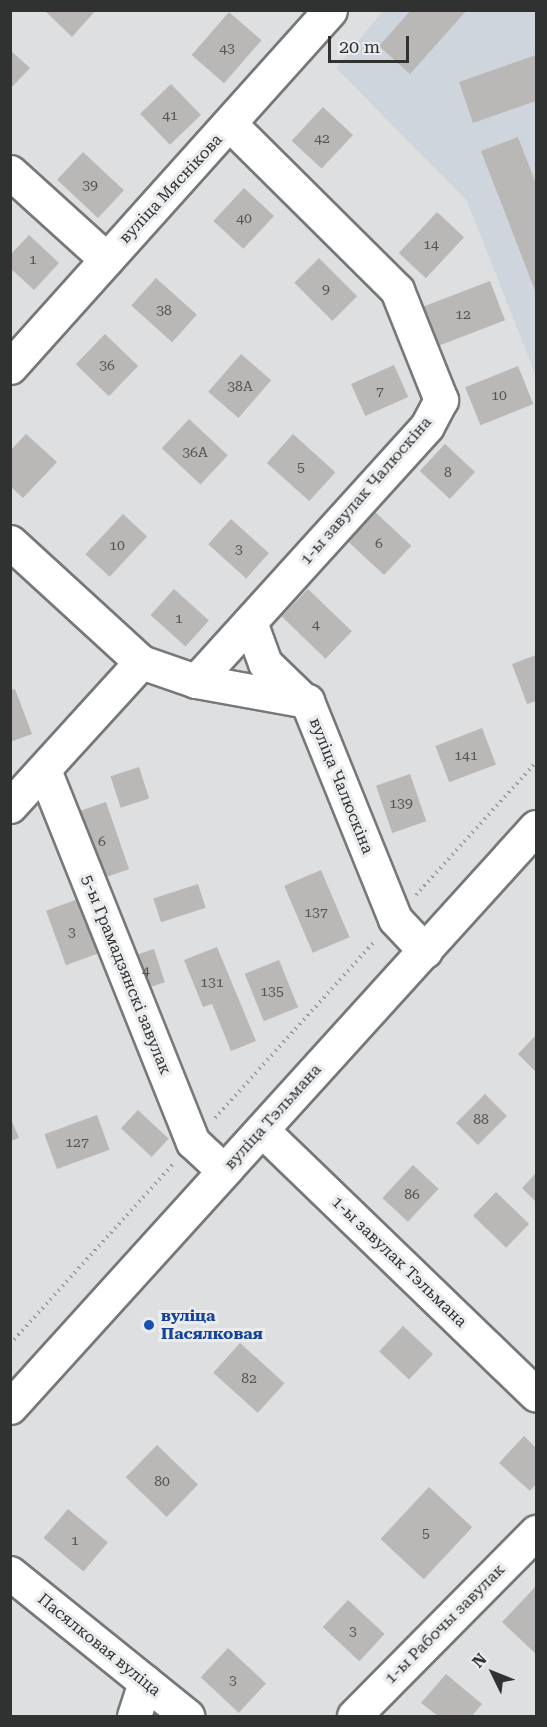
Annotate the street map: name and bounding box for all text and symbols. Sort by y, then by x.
scale bar [331,24,412,62]
text: 20 m [339,36,380,57]
house number: 43 [219,40,235,56]
house number: 41 [162,107,178,123]
street label: вуліца Мяснікова [115,130,227,248]
house number: 42 [314,130,330,146]
house number: 39 [82,177,98,193]
house number: 40 [236,210,252,226]
house number: 14 [423,236,439,252]
house number: 1 [29,251,37,267]
house number: 9 [322,281,330,297]
house number: 38 [156,302,172,318]
house number: 12 [455,306,471,322]
house number: 36 [99,357,115,373]
house number: 38А [227,378,253,394]
house number: 7 [376,383,384,399]
house number: 10 [491,387,507,403]
street label: 1-ы завулак Чалюскіна [296,413,436,569]
house number: 36А [182,444,208,460]
house number: 5 [297,459,305,475]
house number: 8 [444,464,452,480]
house number: 6 [375,535,383,551]
house number: 10 [109,537,125,553]
house number: 3 [235,541,243,557]
house number: 1 [175,610,183,626]
house number: 4 [312,616,320,632]
street label: вуліца Чалюскіна [305,715,377,857]
house number: 141 [454,747,478,763]
house number: 139 [389,795,413,811]
house number: 6 [98,833,106,849]
street label: 5-ы Грамадзянскі завулак [77,872,175,1078]
house number: 137 [304,904,328,920]
house number: 3 [68,924,76,940]
house number: 4 [142,962,150,978]
house number: 131 [200,974,224,990]
house number: 135 [260,983,284,999]
street label: вуліца Тэльмана [221,1060,325,1174]
house number: 88 [473,1111,489,1127]
house number: 127 [65,1134,89,1150]
house number: 86 [404,1186,420,1202]
street label: 1-ы завулак Тэльмана [328,1193,470,1331]
place label: вуліца Пасялковая [161,1306,263,1344]
marker: вуліца Пасялковая [142,1318,156,1332]
house number: 82 [241,1370,257,1386]
house number: 80 [154,1473,170,1489]
house number: 5 [422,1525,430,1541]
house number: 1 [71,1532,79,1548]
street label: 1-ы Рабочы завулак [381,1560,509,1688]
street label: Пасялковая вуліца [34,1590,164,1700]
house number: 3 [349,1623,357,1639]
north arrow [463,1643,523,1703]
text: N [468,1649,491,1671]
house number: 3 [229,1672,237,1688]

